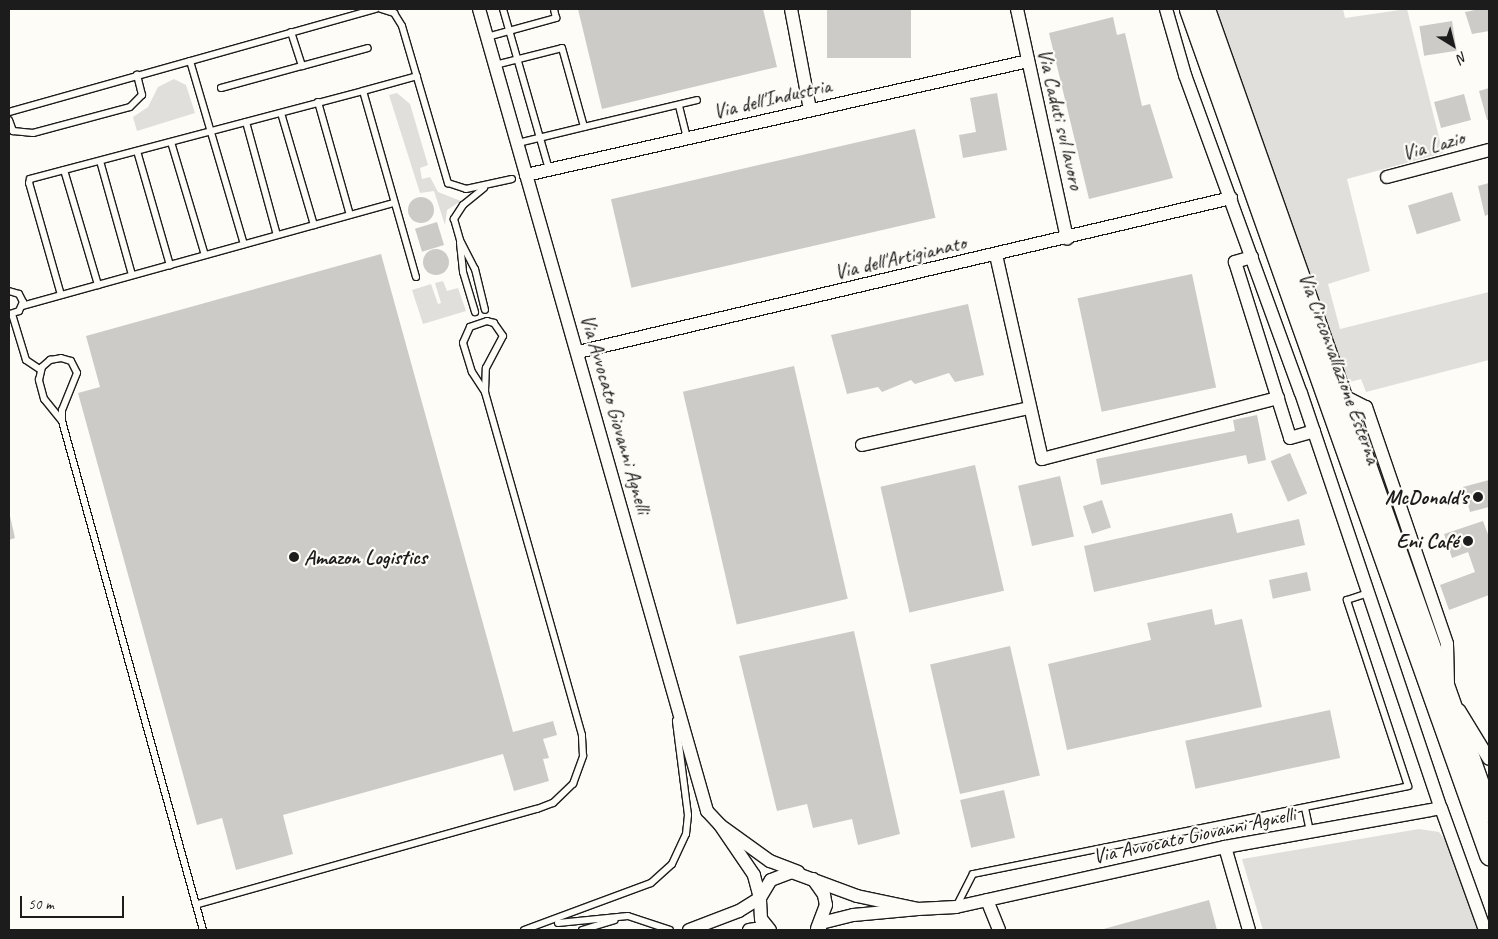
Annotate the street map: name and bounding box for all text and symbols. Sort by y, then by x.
north arrow [1428,20,1478,70]
street label: Via Caduti sul lavoro [1032,46,1090,192]
text: N [1454,48,1471,67]
street label: Via dell'Industria [711,72,833,124]
street label: Via Lazio [1399,125,1467,165]
street label: Via dell'Artigianato [832,230,968,284]
street label: Via Circonvallazione Esterna [1294,269,1386,467]
street label: Via Avvocato Giovanni Agnelli [576,312,656,516]
place label: McDonald's [1385,484,1468,510]
marker: McDonald's [1472,491,1484,503]
place label: Eni Café [1395,528,1458,554]
marker: Eni Café [1462,535,1474,547]
place label: Amazon Logistics [304,544,427,570]
marker: Amazon Logistics [288,551,300,563]
street label: Via Avvocato Giovanni Agnelli [1091,801,1297,869]
scale bar [22,886,126,918]
text: 50 m [28,895,54,914]

